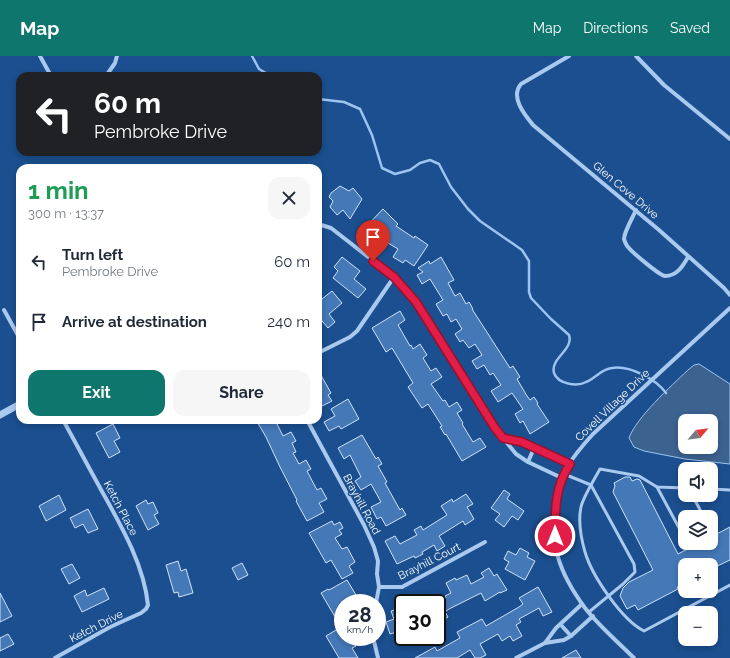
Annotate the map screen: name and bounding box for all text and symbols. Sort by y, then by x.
text: Map [20,17,59,39]
text: Map [533,20,561,36]
text: Directions [583,20,648,36]
text: Saved [670,20,710,36]
text: 60 m [94,87,161,120]
icon: left [28,88,80,140]
text: Pembroke Drive [94,121,227,142]
street label: Glen Cove Drive [590,159,662,222]
text: 1 min [28,176,89,205]
button: close [268,177,310,219]
text: 300 m · 13:37 [28,206,104,221]
pin [356,220,390,261]
icon: arrive [362,226,384,248]
text: Turn left [62,246,123,264]
icon: left [28,251,50,273]
text: 60 m [274,253,310,271]
text: Pembroke Drive [62,264,158,279]
icon: arrive [28,311,50,333]
text: Arrive at destination [62,313,207,331]
text: 240 m [267,313,310,331]
street label: Covell Village Drive [572,366,653,444]
button: Exit [28,370,165,416]
button: Share [173,370,310,416]
north arrow [678,414,718,454]
map controls [678,414,718,646]
button: sound [678,462,718,502]
street label: Brayhill Road [340,472,383,537]
street label: Ketch Place [101,479,141,538]
button: layers [678,510,718,550]
position arrow [534,515,576,557]
street label: Brayhill Court [396,540,463,583]
button: + [678,558,718,598]
speed limit sign: 30 [394,594,446,646]
text: 28 [348,603,372,627]
button: − [678,606,718,646]
street label: Ketch Drive [67,607,126,645]
text: km/h [347,624,373,635]

